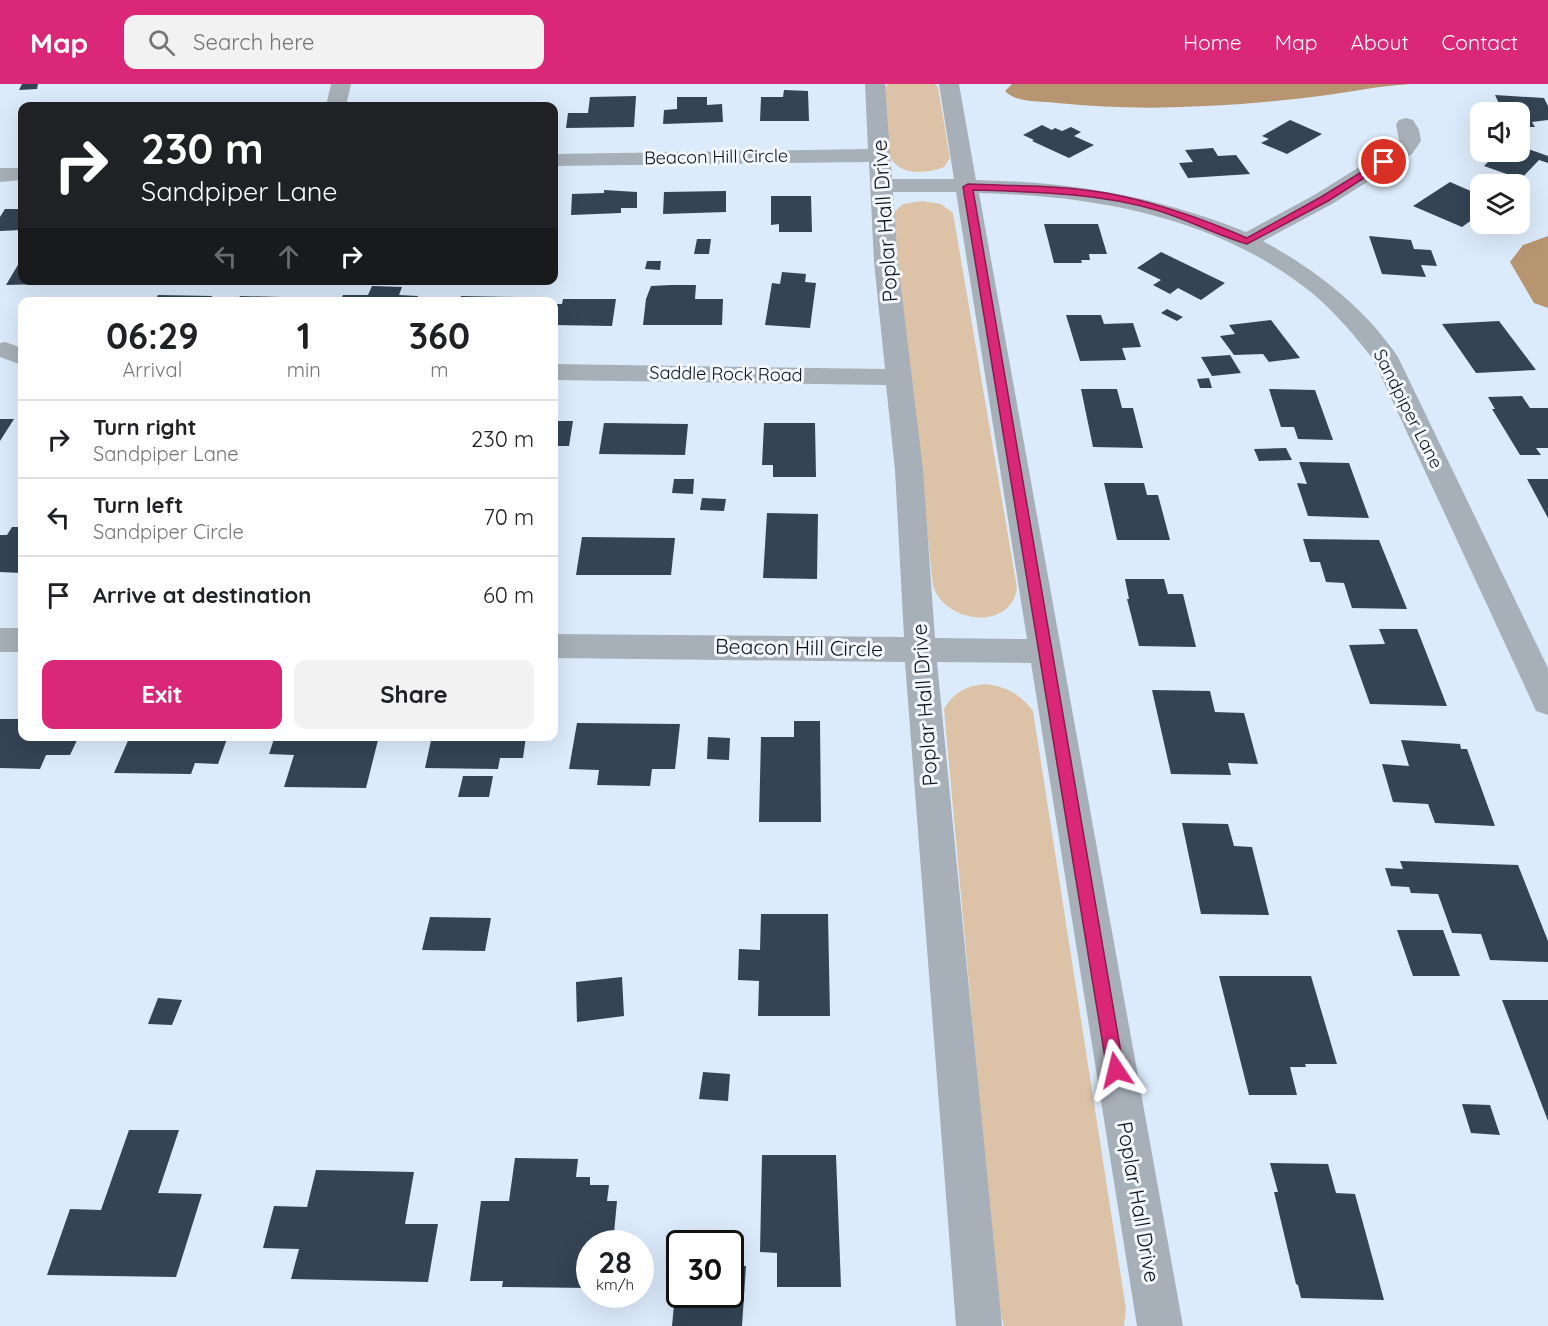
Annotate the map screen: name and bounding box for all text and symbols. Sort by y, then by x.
search box [124,15,544,69]
text: Map [30,25,88,60]
icon: search [145,26,178,59]
text: Search here [193,28,315,56]
text: Home [1183,29,1242,55]
text: Map [1275,29,1318,55]
text: About [1351,29,1409,55]
text: Contact [1442,29,1518,55]
map controls [1470,102,1530,234]
button: sound [1470,102,1530,162]
text: 230 m [141,122,264,175]
icon: right [42,126,120,204]
pin [1358,136,1409,187]
street label: Poplar Hall Drive [865,139,903,303]
street label: Beacon Hill Circle [644,144,788,169]
icon: arrive [1367,145,1400,178]
text: Sandpiper Lane [141,174,338,208]
button: layers [1470,174,1530,234]
icon: left [209,240,242,273]
icon: ahead [272,240,305,273]
icon: right [335,240,368,273]
text: 06:29 [106,313,199,358]
text: 1 [297,313,311,358]
text: 360 [409,313,470,358]
street label: Sandpiper Lane [1368,345,1448,472]
text: Arrival [122,357,182,382]
text: min [287,357,321,382]
text: m [430,357,448,382]
street label: Saddle Rock Road [649,361,803,386]
text: Turn right [93,413,197,441]
icon: right [42,423,75,456]
text: 230 m [471,425,534,453]
text: Sandpiper Lane [93,441,239,466]
text: Turn left [93,491,183,519]
icon: left [42,501,75,534]
text: 70 m [484,503,534,531]
text: Sandpiper Circle [93,519,244,544]
icon: arrive [42,579,75,612]
text: Arrive at destination [93,581,311,609]
text: 60 m [483,581,534,609]
street label: Poplar Hall Drive [905,623,943,787]
street label: Beacon Hill Circle [715,633,883,661]
button: Exit [42,660,282,729]
button: Share [294,660,534,729]
position arrow [1084,1038,1148,1102]
street label: Poplar Hall Drive [1112,1119,1166,1284]
speed limit sign: 30 [666,1230,744,1308]
text: 28 [598,1243,632,1281]
text: km/h [596,1275,634,1294]

